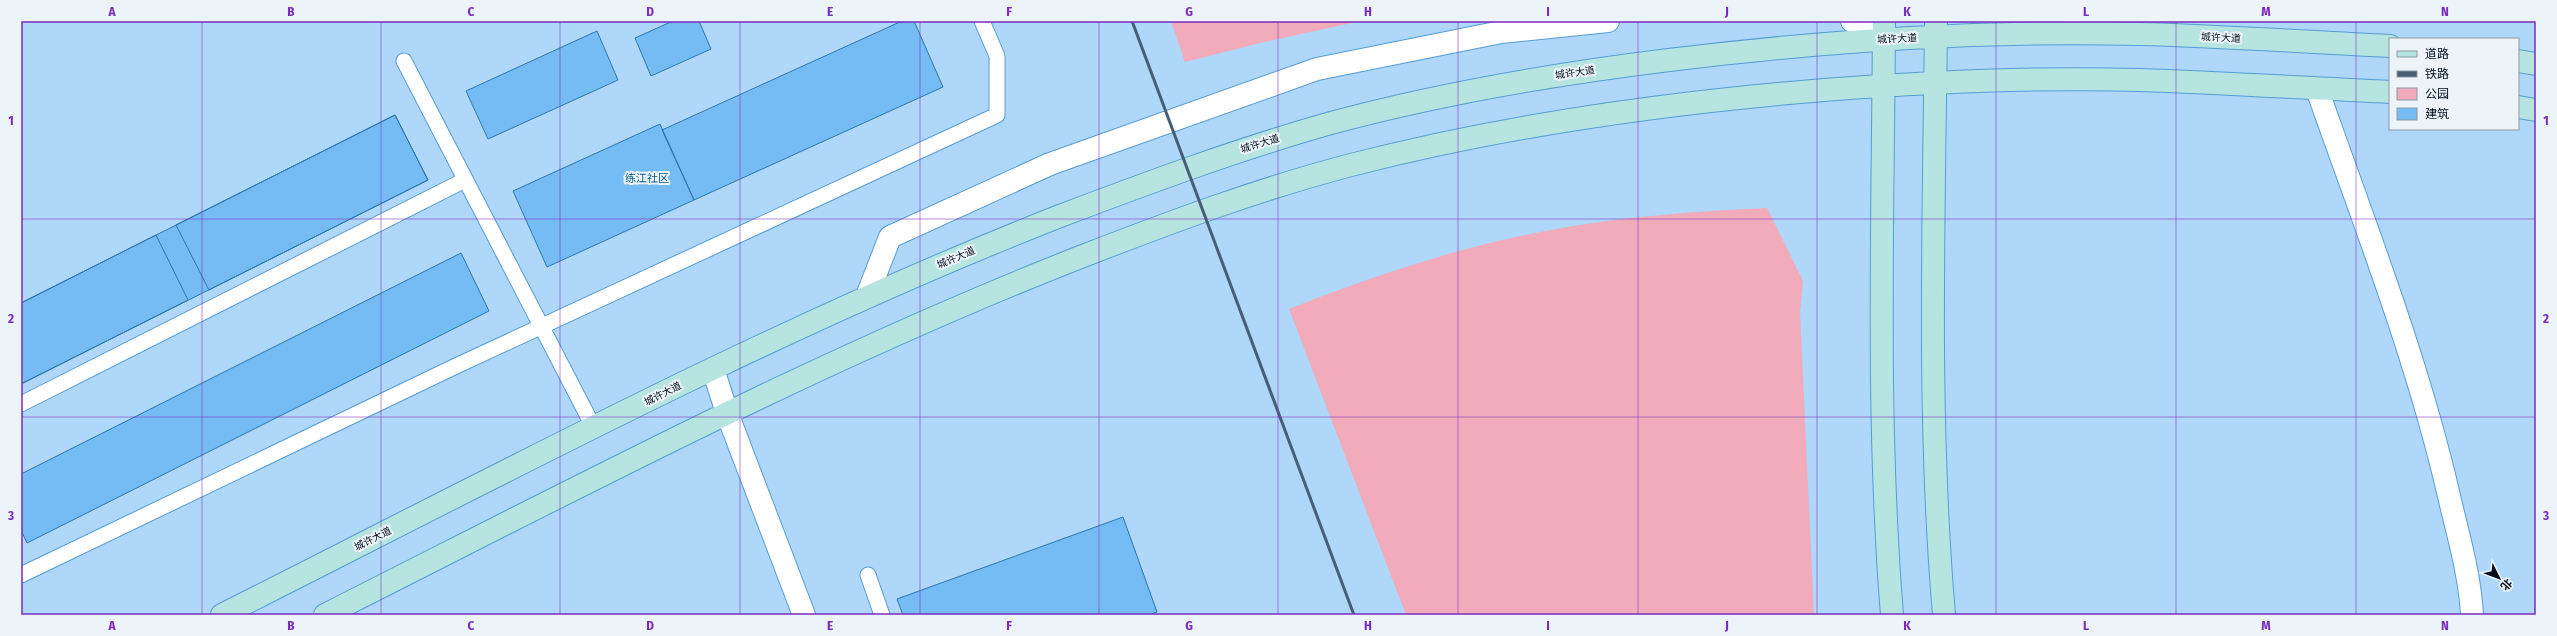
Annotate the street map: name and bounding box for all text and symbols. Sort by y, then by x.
text: A [107,4,116,19]
text: B [287,4,295,19]
text: C [468,4,475,19]
text: D [646,4,654,19]
text: E [827,4,833,19]
text: F [1006,4,1012,19]
text: G [1185,4,1193,19]
text: H [1364,4,1372,19]
text: I [1546,4,1550,19]
text: J [1724,4,1729,19]
text: K [1903,4,1911,19]
text: L [2083,4,2089,19]
text: M [2261,4,2271,19]
text: N [2441,4,2449,19]
street label: 城许大道 [2201,31,2241,45]
street label: 城许大道 [1877,32,1917,46]
legend [2389,38,2519,130]
text: 道路 [2425,47,2449,61]
street label: 城许大道 [1554,64,1596,82]
text: 铁路 [2425,67,2449,81]
text: 公园 [2425,87,2449,101]
text: 建筑 [2425,107,2449,121]
text: 1 [8,113,14,128]
text: 1 [2543,113,2549,128]
street label: 城许大道 [1239,132,1281,156]
district label: 练江社区 [625,172,669,185]
street label: 城许大道 [935,245,977,271]
text: 2 [7,311,14,326]
text: 2 [2542,311,2549,326]
street label: 城许大道 [642,380,684,408]
text: 3 [7,508,14,523]
text: 3 [2542,508,2549,523]
street label: 城许大道 [352,525,394,553]
north arrow [2479,558,2519,598]
text: 北 [2498,576,2515,593]
text: A [107,618,116,633]
text: B [287,618,295,633]
text: C [468,618,475,633]
text: D [646,618,654,633]
text: E [827,618,833,633]
text: F [1006,618,1012,633]
text: G [1185,618,1193,633]
text: H [1364,618,1372,633]
text: I [1546,618,1550,633]
text: J [1724,618,1729,633]
text: K [1903,618,1911,633]
text: L [2083,618,2089,633]
text: M [2261,618,2271,633]
text: N [2441,618,2449,633]

